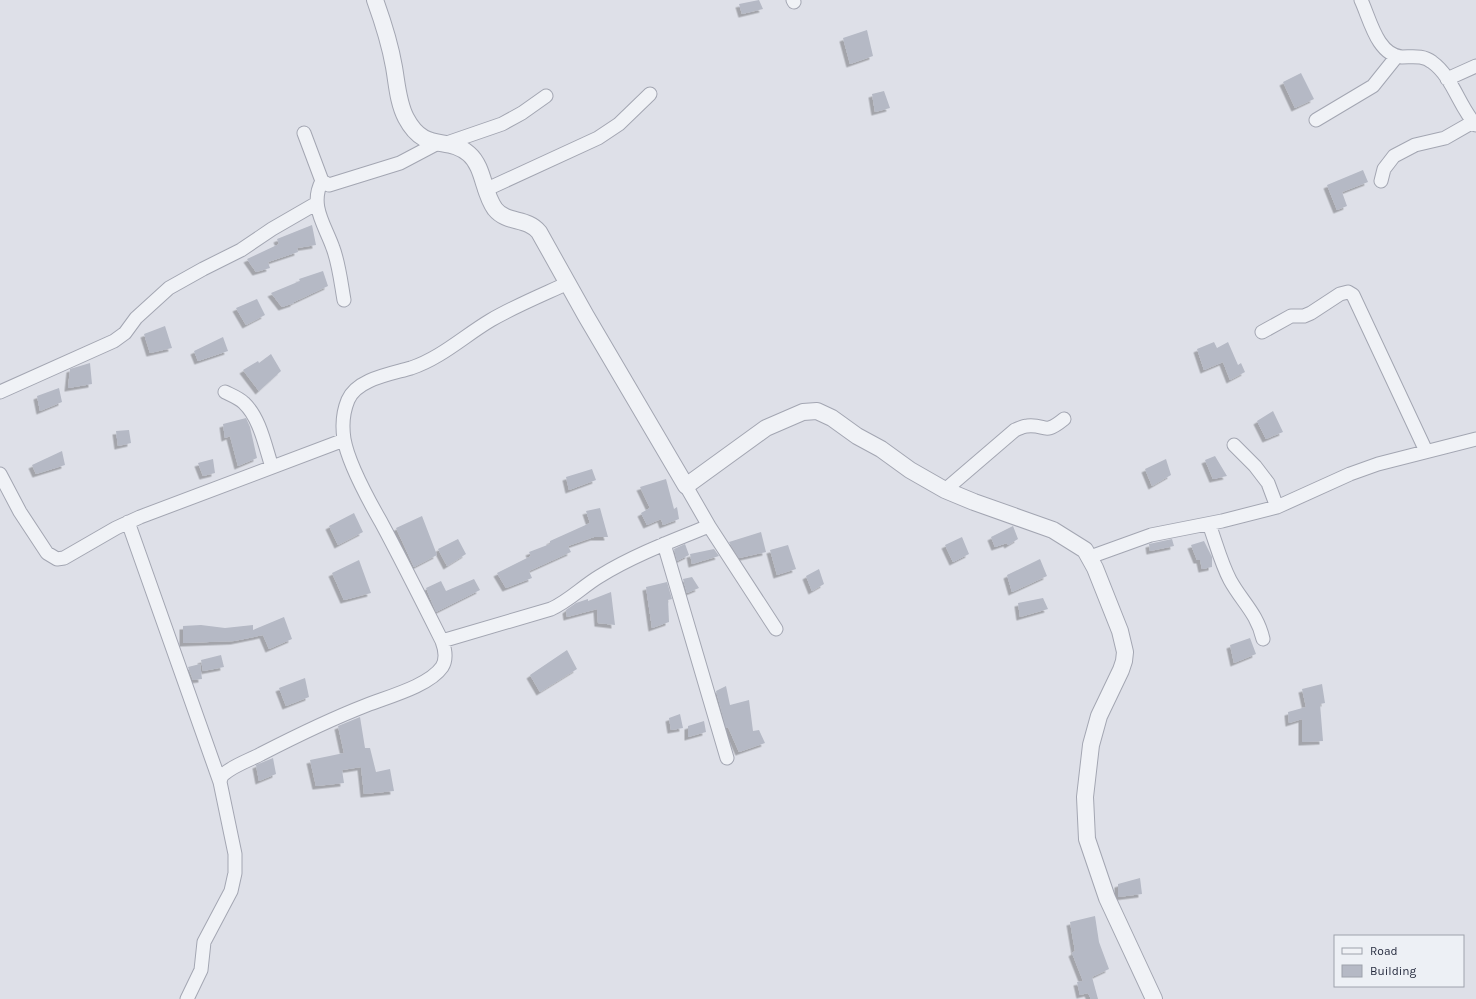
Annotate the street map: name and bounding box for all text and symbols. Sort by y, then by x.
legend [1334,935,1464,987]
text: Road [1370,944,1398,958]
text: Building [1370,964,1417,978]

